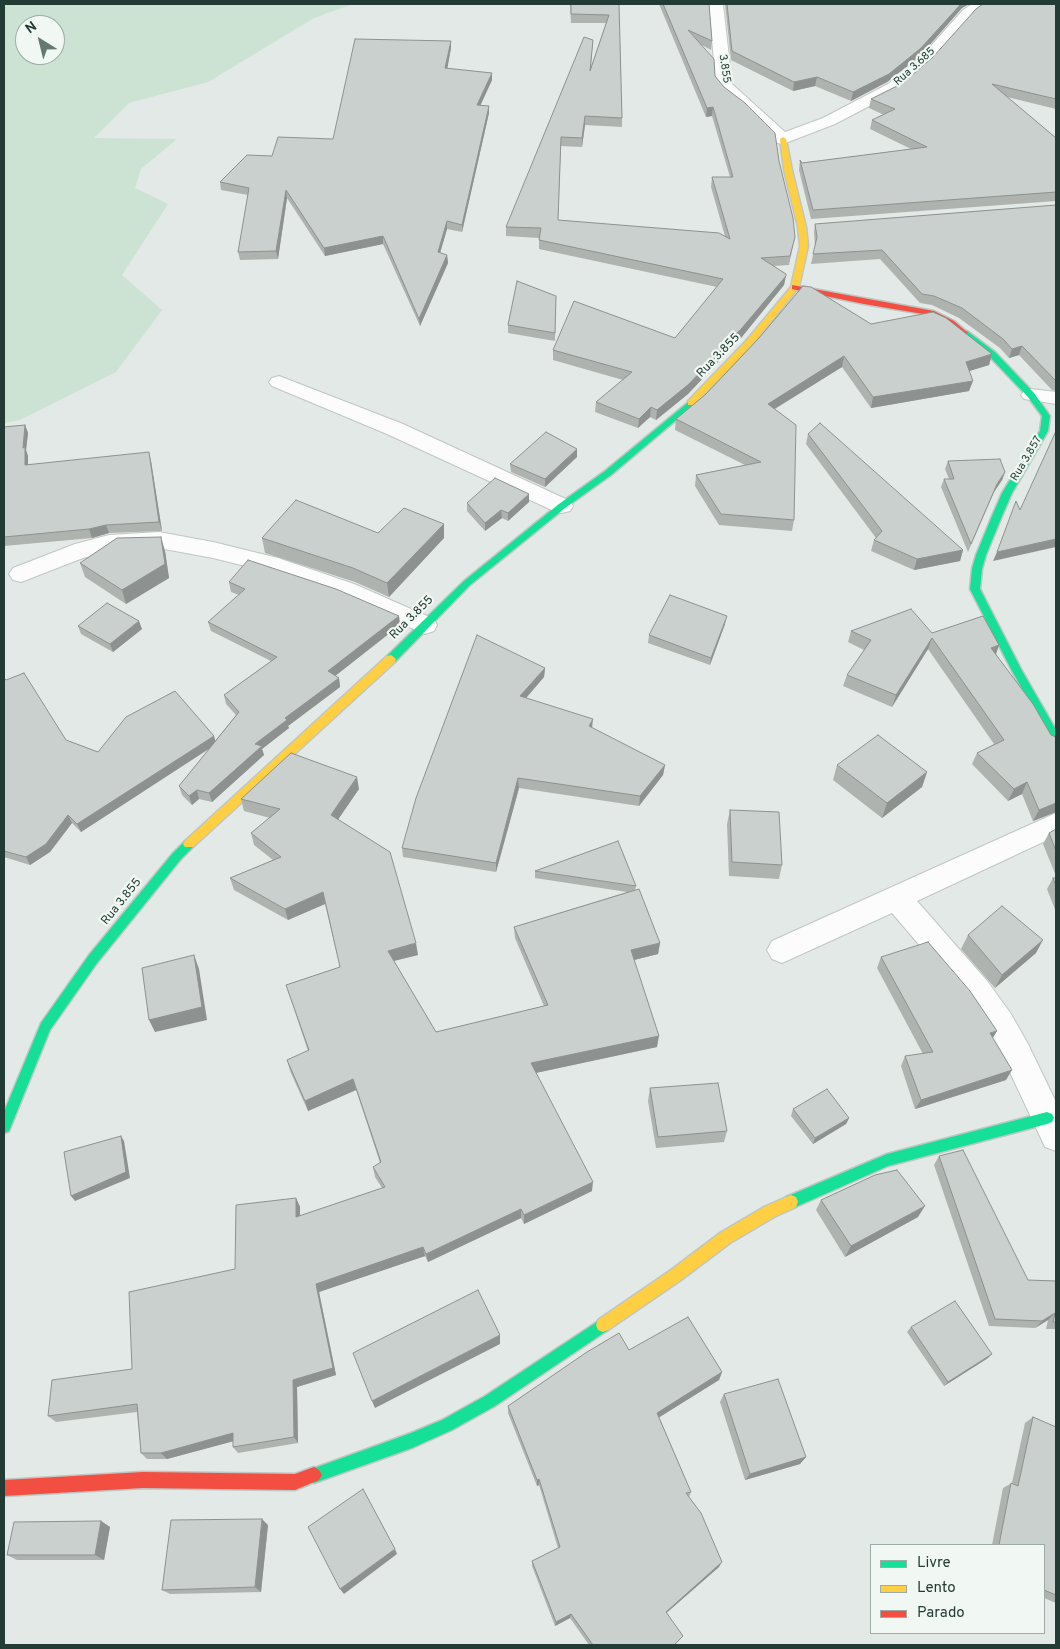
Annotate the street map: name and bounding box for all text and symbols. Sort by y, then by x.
north arrow [15,15,65,65]
text: N [22,18,41,38]
street label: Rua 3.685 [892,45,938,89]
street label: 3.855 [715,53,733,85]
street label: Rua 3.855 [694,331,744,381]
street label: Rua 3.857 [1008,434,1046,484]
street label: Rua 3.855 [387,593,437,643]
street label: Rua 3.855 [99,876,145,928]
legend [870,1544,1045,1634]
text: Livre [917,1554,951,1573]
text: Lento [917,1579,956,1598]
text: Parado [917,1604,965,1623]

